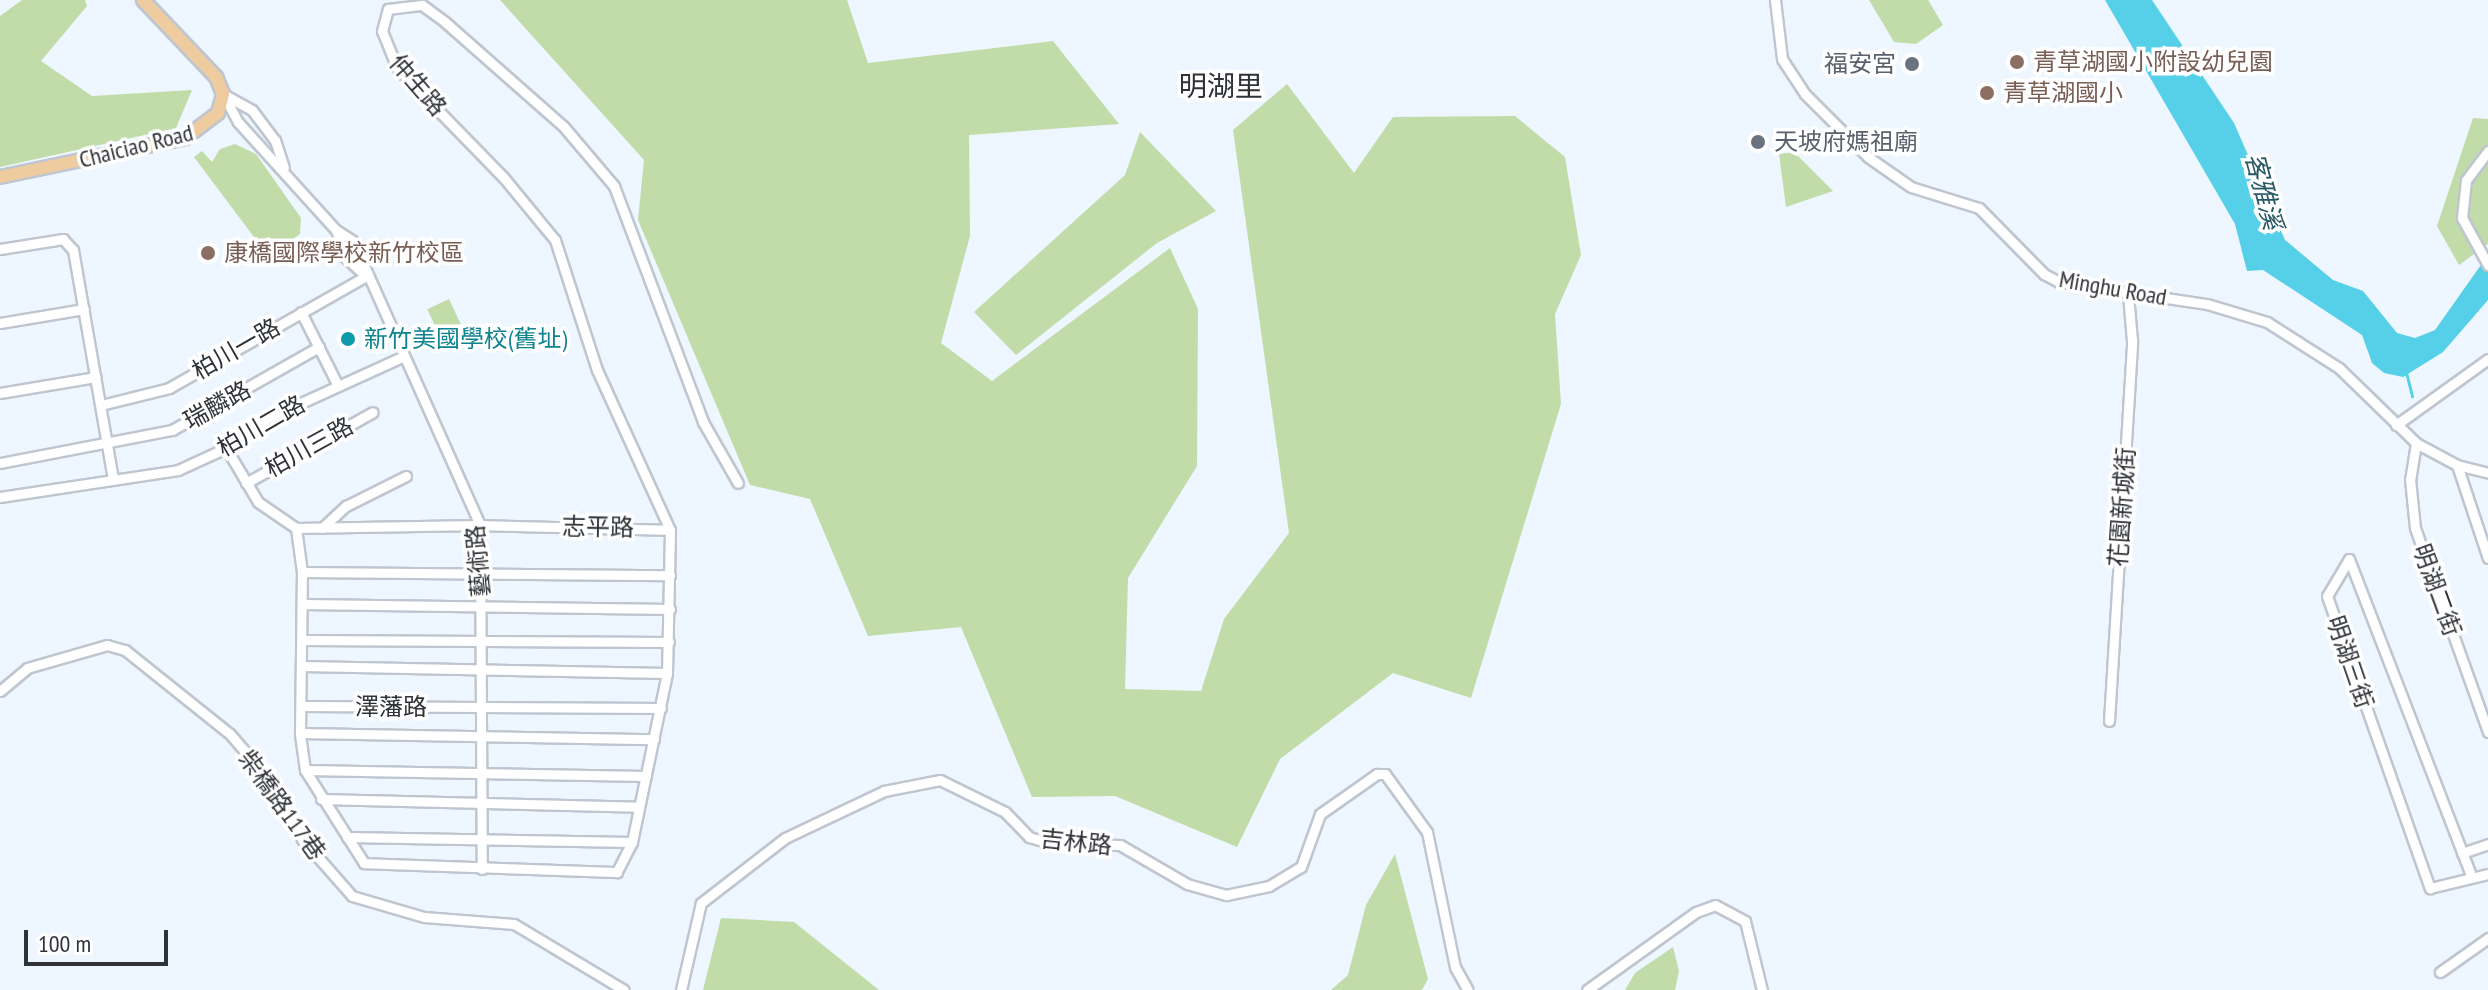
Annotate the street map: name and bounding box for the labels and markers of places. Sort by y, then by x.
place label: 青草湖國小附設幼兒園 [2033,48,2273,76]
place label: 福安宮 [1824,50,1896,78]
marker: 青草湖國小附設幼兒園 [2008,53,2026,71]
marker: 福安宮 [1903,55,1921,73]
place label: 青草湖國小 [2003,79,2123,107]
marker: 青草湖國小 [1978,84,1996,102]
place label: 天坡府媽祖廟 [1774,128,1918,156]
marker: 天坡府媽祖廟 [1749,133,1767,151]
place label: 康橋國際學校新竹校區 [224,239,464,267]
marker: 康橋國際學校新竹校區 [199,244,217,262]
place label: 新竹美國學校(舊址) [364,325,567,353]
marker: 新竹美國學校(舊址) [339,330,357,348]

